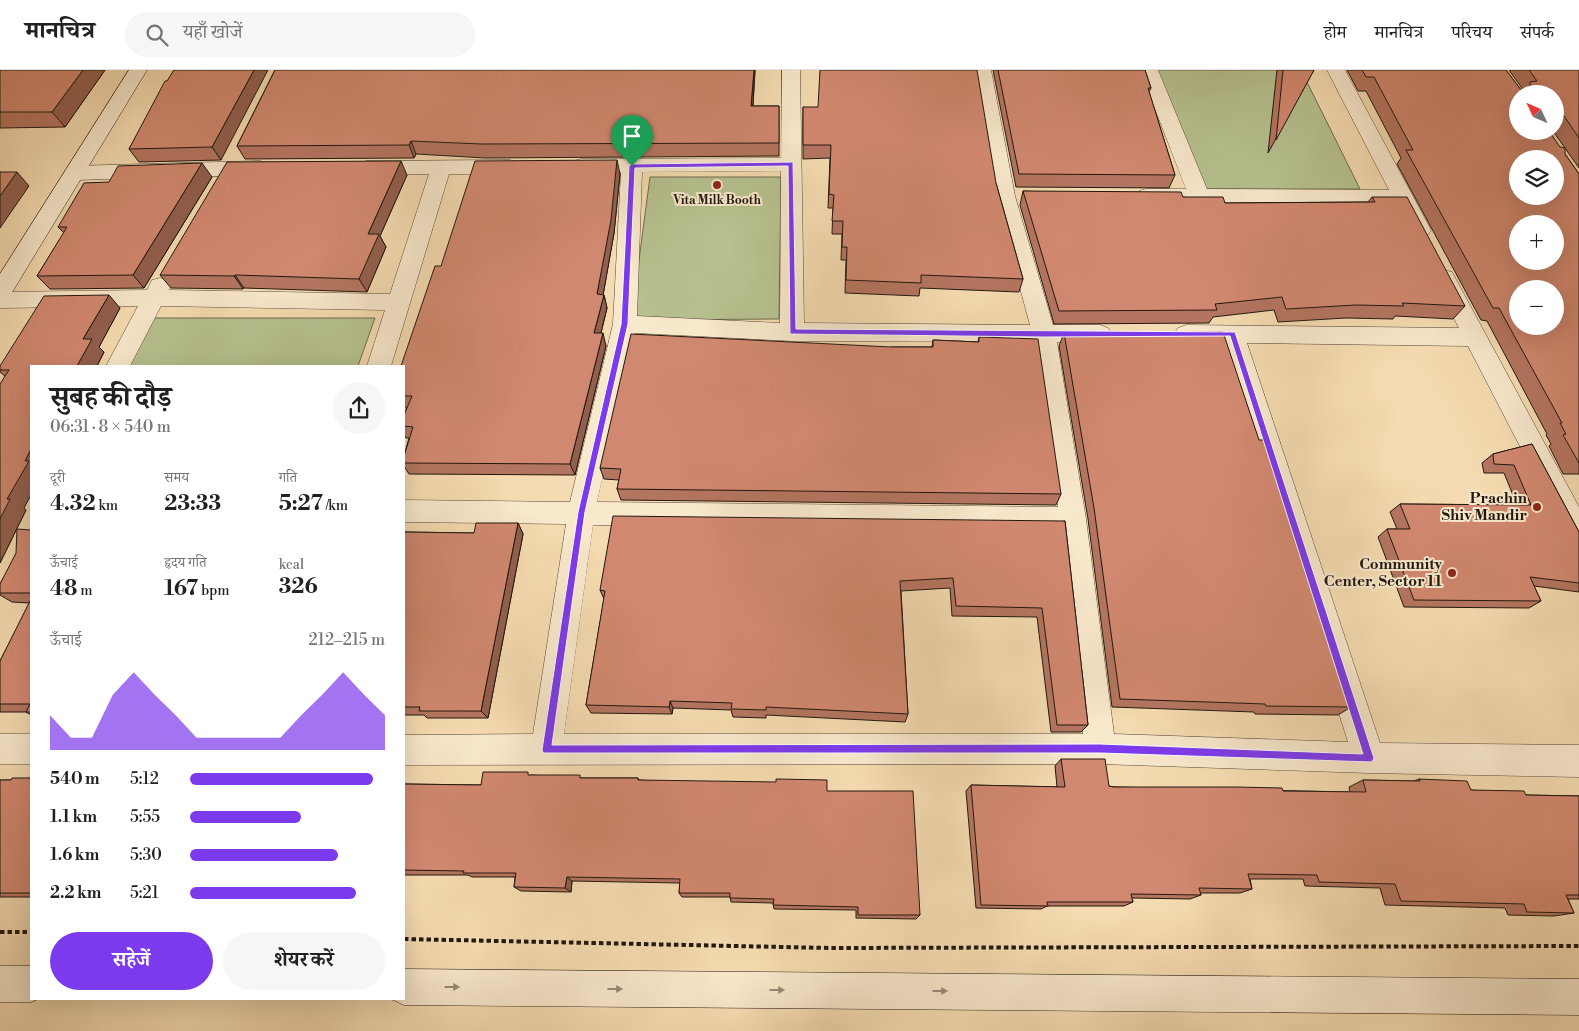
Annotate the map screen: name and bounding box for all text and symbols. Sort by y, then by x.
search box [125,12,475,57]
text: मानचित्र [25,16,95,46]
text: यहाँ खोजें [183,20,242,44]
icon: search [143,21,171,49]
text: होम [1324,21,1347,44]
text: मानचित्र [1375,21,1423,44]
text: परिचय [1451,21,1492,44]
text: संपर्क [1520,21,1554,44]
north arrow [1509,85,1564,140]
map controls [1509,85,1564,335]
pin [611,115,653,166]
icon: arrive [618,122,646,150]
button: layers [1509,150,1564,205]
marker: Vita Milk Booth [711,179,723,191]
place label: Vita Milk Booth [672,193,761,208]
button: + [1509,215,1564,270]
button: − [1509,280,1564,335]
text: सुबह की दौड़ [50,380,171,415]
button: share [333,382,385,434]
text: 06:31 · 8 × 540 m [50,417,171,437]
text: दूरी [50,469,65,487]
text: समय [164,469,189,487]
text: गति [279,469,297,487]
place label: Prachin Shiv Mandir [1442,489,1528,525]
text: 4.32 [50,491,96,517]
text: 23:33 [164,491,221,517]
text: 5:27 [279,491,323,517]
text: km [96,497,118,515]
text: /km [323,497,348,515]
marker: Prachin Shiv Mandir [1531,501,1543,513]
text: ऊँचाई [50,554,78,572]
text: हृदय गति [164,554,206,572]
place label: Community Center, Sector 11 [1324,555,1443,591]
text: kcal [279,556,304,574]
marker: Community Center, Sector 11 [1446,567,1458,579]
text: 326 [279,574,318,600]
text: 48 [50,576,77,602]
text: 167 [164,576,198,602]
text: m [77,582,93,600]
text: bpm [198,582,230,600]
text: ऊँचाई [50,630,82,650]
text: 212–215 m [308,630,385,650]
text: 540 m [50,769,100,789]
text: 5:12 [130,769,159,789]
text: 1.1 km [50,807,97,827]
text: 5:55 [130,807,160,827]
text: 1.6 km [50,845,99,865]
text: 5:30 [130,845,162,865]
text: 2.2 km [50,883,101,903]
text: 5:21 [130,883,159,903]
button: सहेजें [50,932,213,990]
button: शेयर करें [223,932,385,990]
one-way arrow [445,984,461,992]
one-way arrow [607,985,623,993]
one-way arrow [770,986,786,994]
one-way arrow [932,987,948,995]

